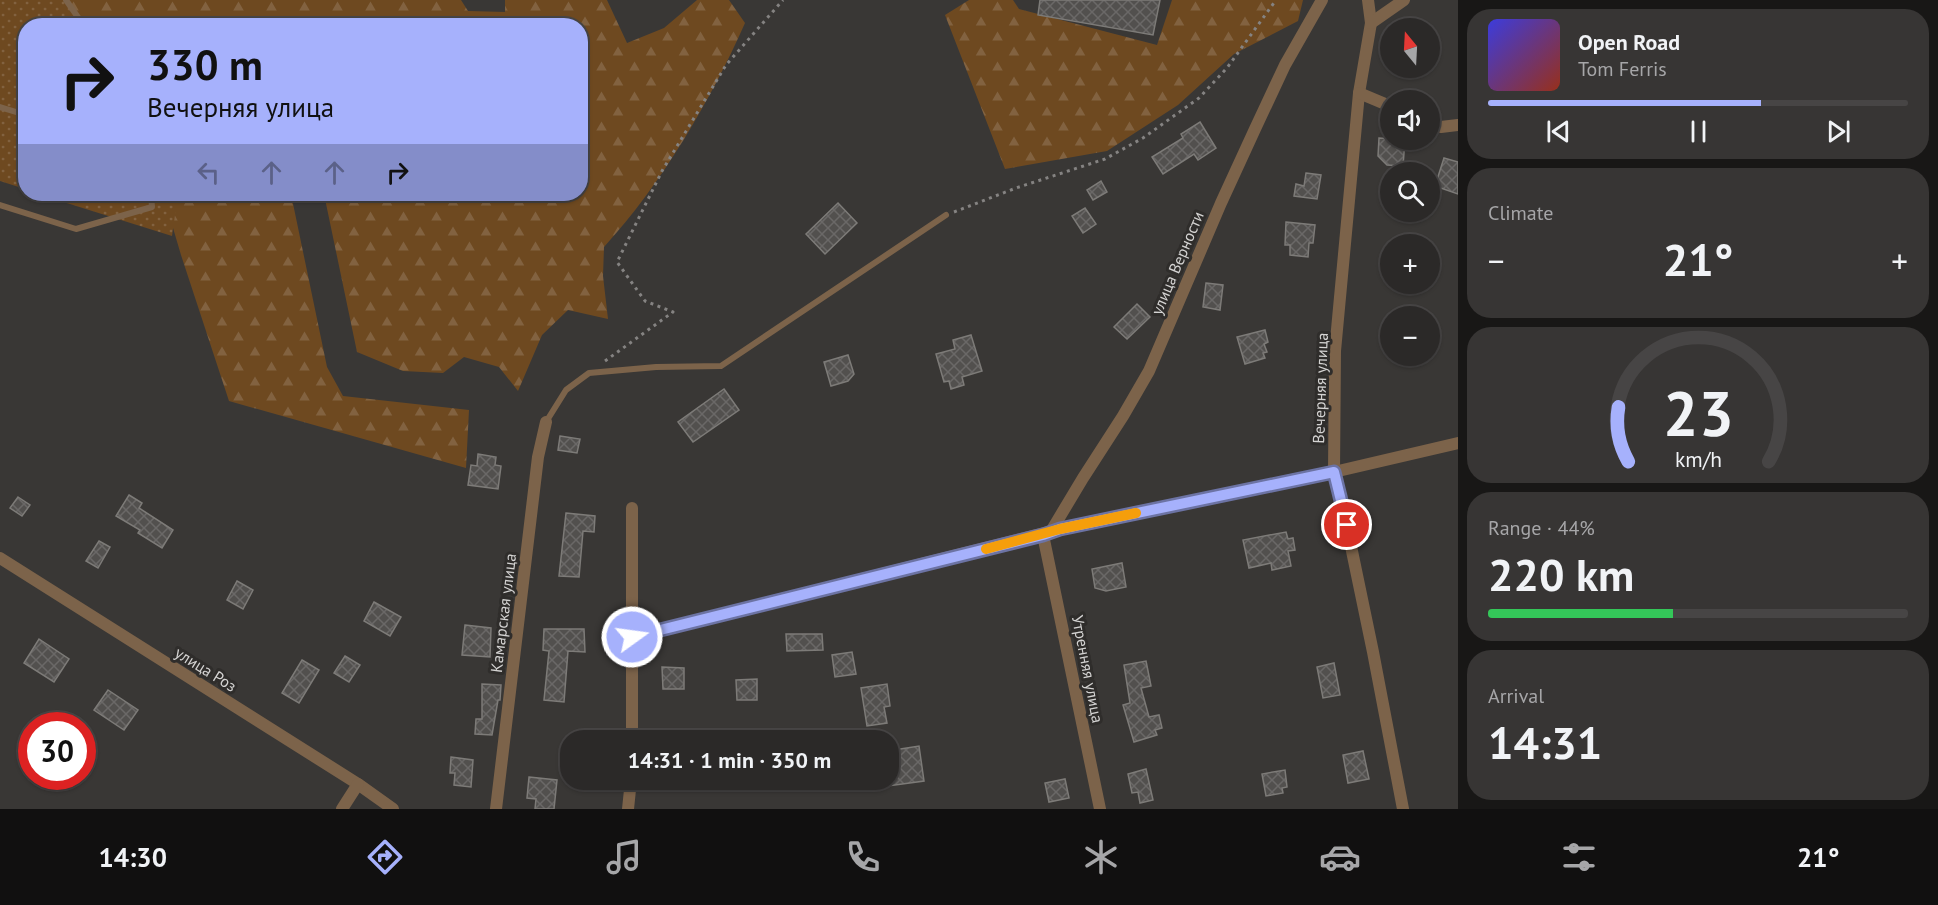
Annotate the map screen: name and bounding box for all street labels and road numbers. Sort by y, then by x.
street label: улица Верности [1146,208,1208,318]
street label: Вечерняя улица [1308,332,1332,444]
street label: Камарская улица [486,552,520,674]
street label: Утренняя улица [1068,613,1108,725]
street label: улица Роз [171,642,241,696]

